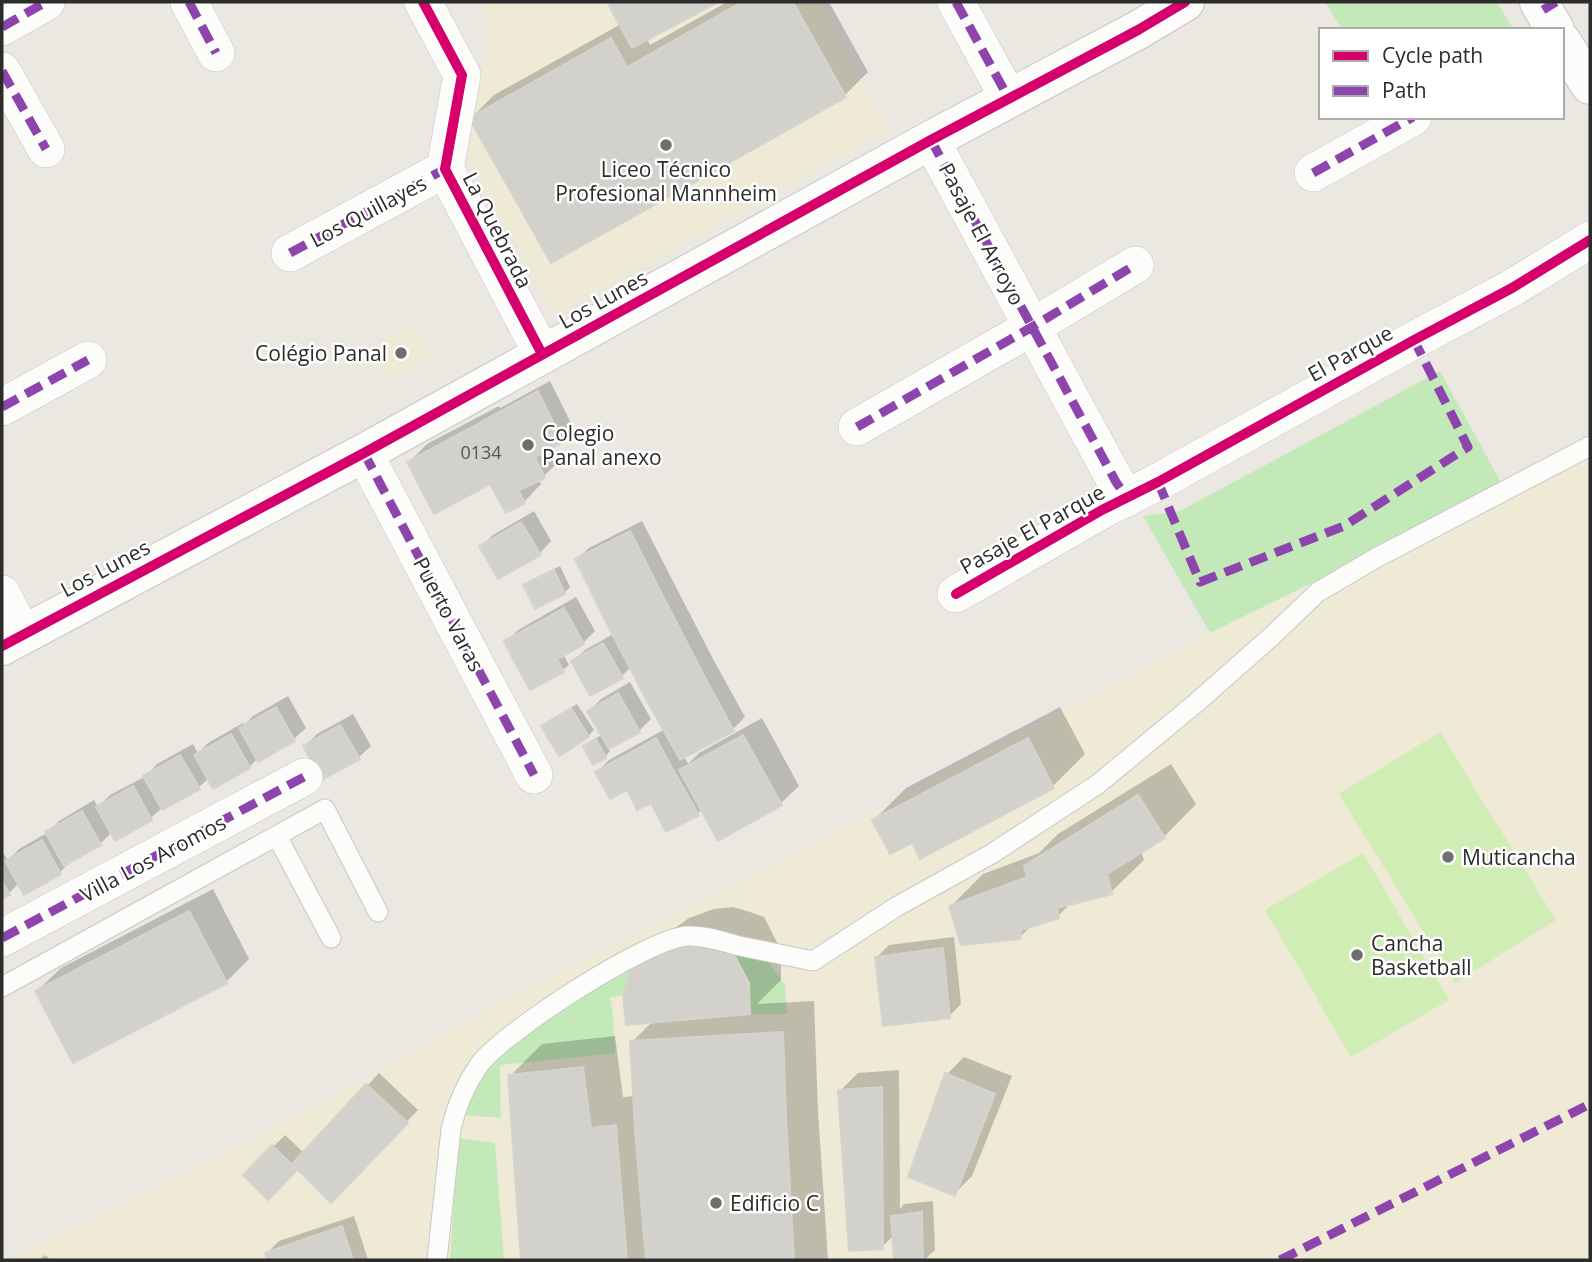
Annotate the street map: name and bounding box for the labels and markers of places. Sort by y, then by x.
marker: Liceo Técnico Profesional Mannheim [658,137,674,153]
place label: Liceo Técnico Profesional Mannheim [555,155,777,207]
place label: Colégio Panal [255,339,387,367]
marker: Colégio Panal [393,345,409,361]
place label: Colegio Panal anexo [542,419,662,471]
marker: Colegio Panal anexo [520,437,536,453]
place label: Muticancha [1462,843,1576,871]
marker: Muticancha [1440,849,1456,865]
place label: Cancha Basketball [1371,929,1472,981]
marker: Cancha Basketball [1349,947,1365,963]
place label: Edificio C [730,1189,819,1217]
marker: Edificio C [708,1195,724,1211]

